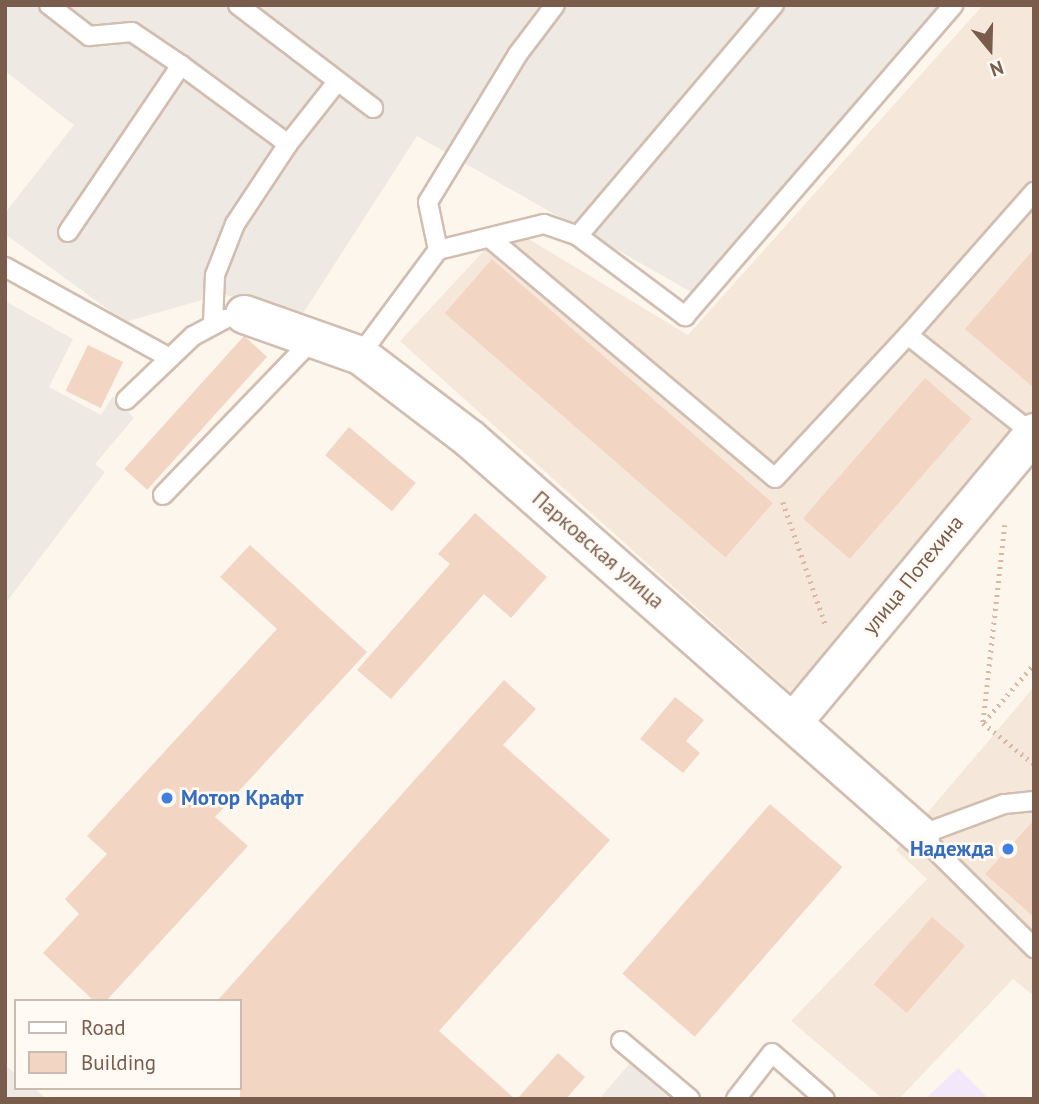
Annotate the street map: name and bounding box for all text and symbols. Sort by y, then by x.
north arrow [955,14,1025,84]
text: N [987,55,1007,82]
street label: Парковская улица [527,486,669,614]
street label: улица Потехина [857,510,969,640]
place label: Мотор Крафт [181,785,304,811]
marker: Мотор Крафт [159,790,175,806]
place label: Надежда [910,836,994,862]
marker: Надежда [1000,841,1016,857]
legend [14,999,242,1090]
text: Road [81,1014,125,1041]
text: Building [81,1049,156,1076]

